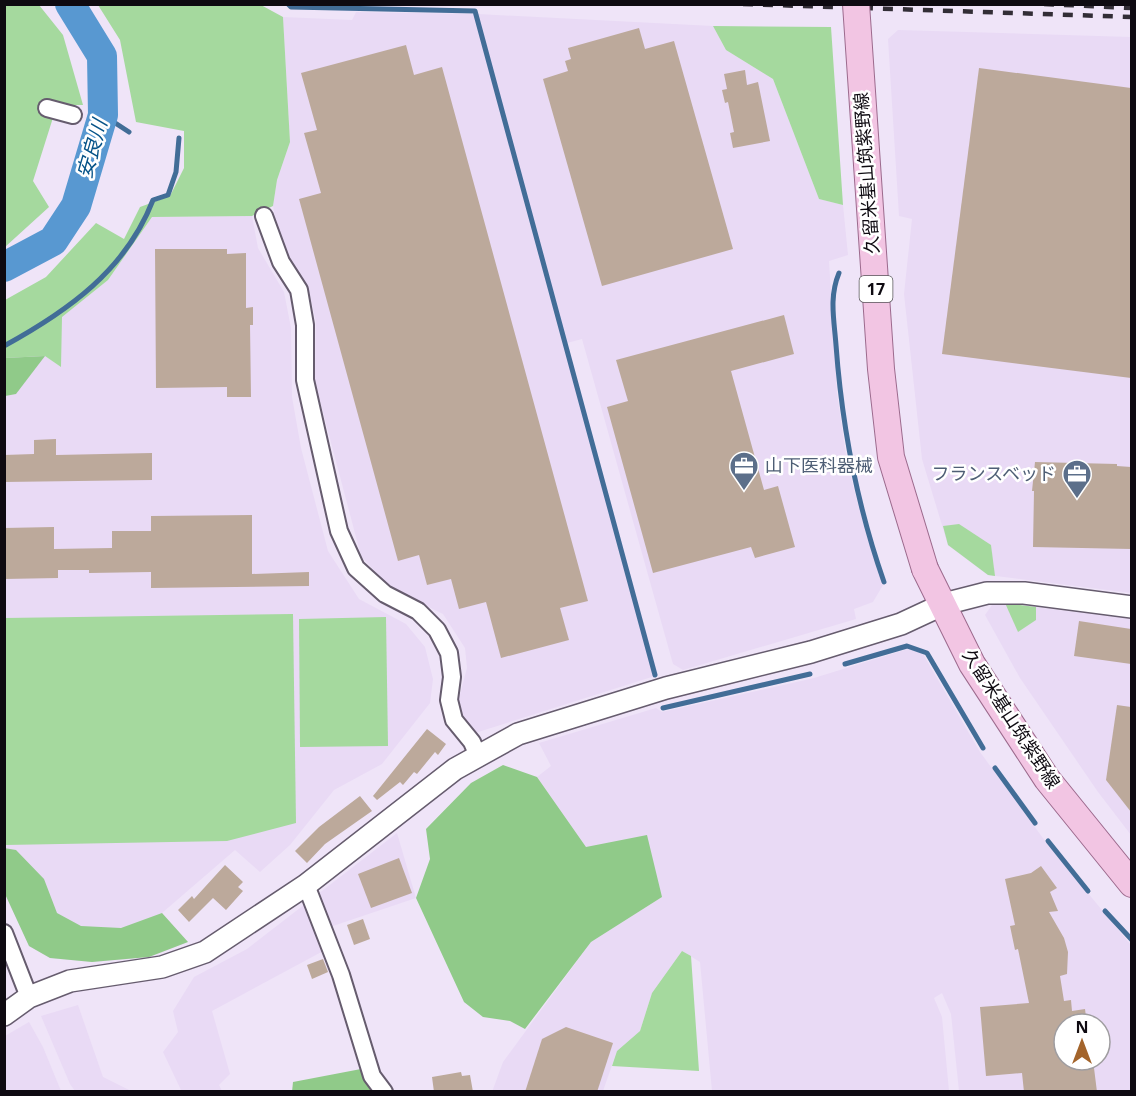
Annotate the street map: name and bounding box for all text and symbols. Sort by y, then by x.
street label: 久留米基山筑紫野線 [848,91,884,255]
water label: 安良川 [70,114,113,181]
road number: 17 [860,276,892,302]
office icon: 山下医科器械 [728,450,760,492]
place label: 山下医科器械 [765,453,873,477]
office icon: フランスベッド [1061,458,1093,500]
place label: フランスベッド [932,461,1056,485]
street label: 久留米基山筑紫野線 [958,644,1066,793]
north arrow [1052,1012,1112,1072]
text: N [1075,1016,1089,1038]

